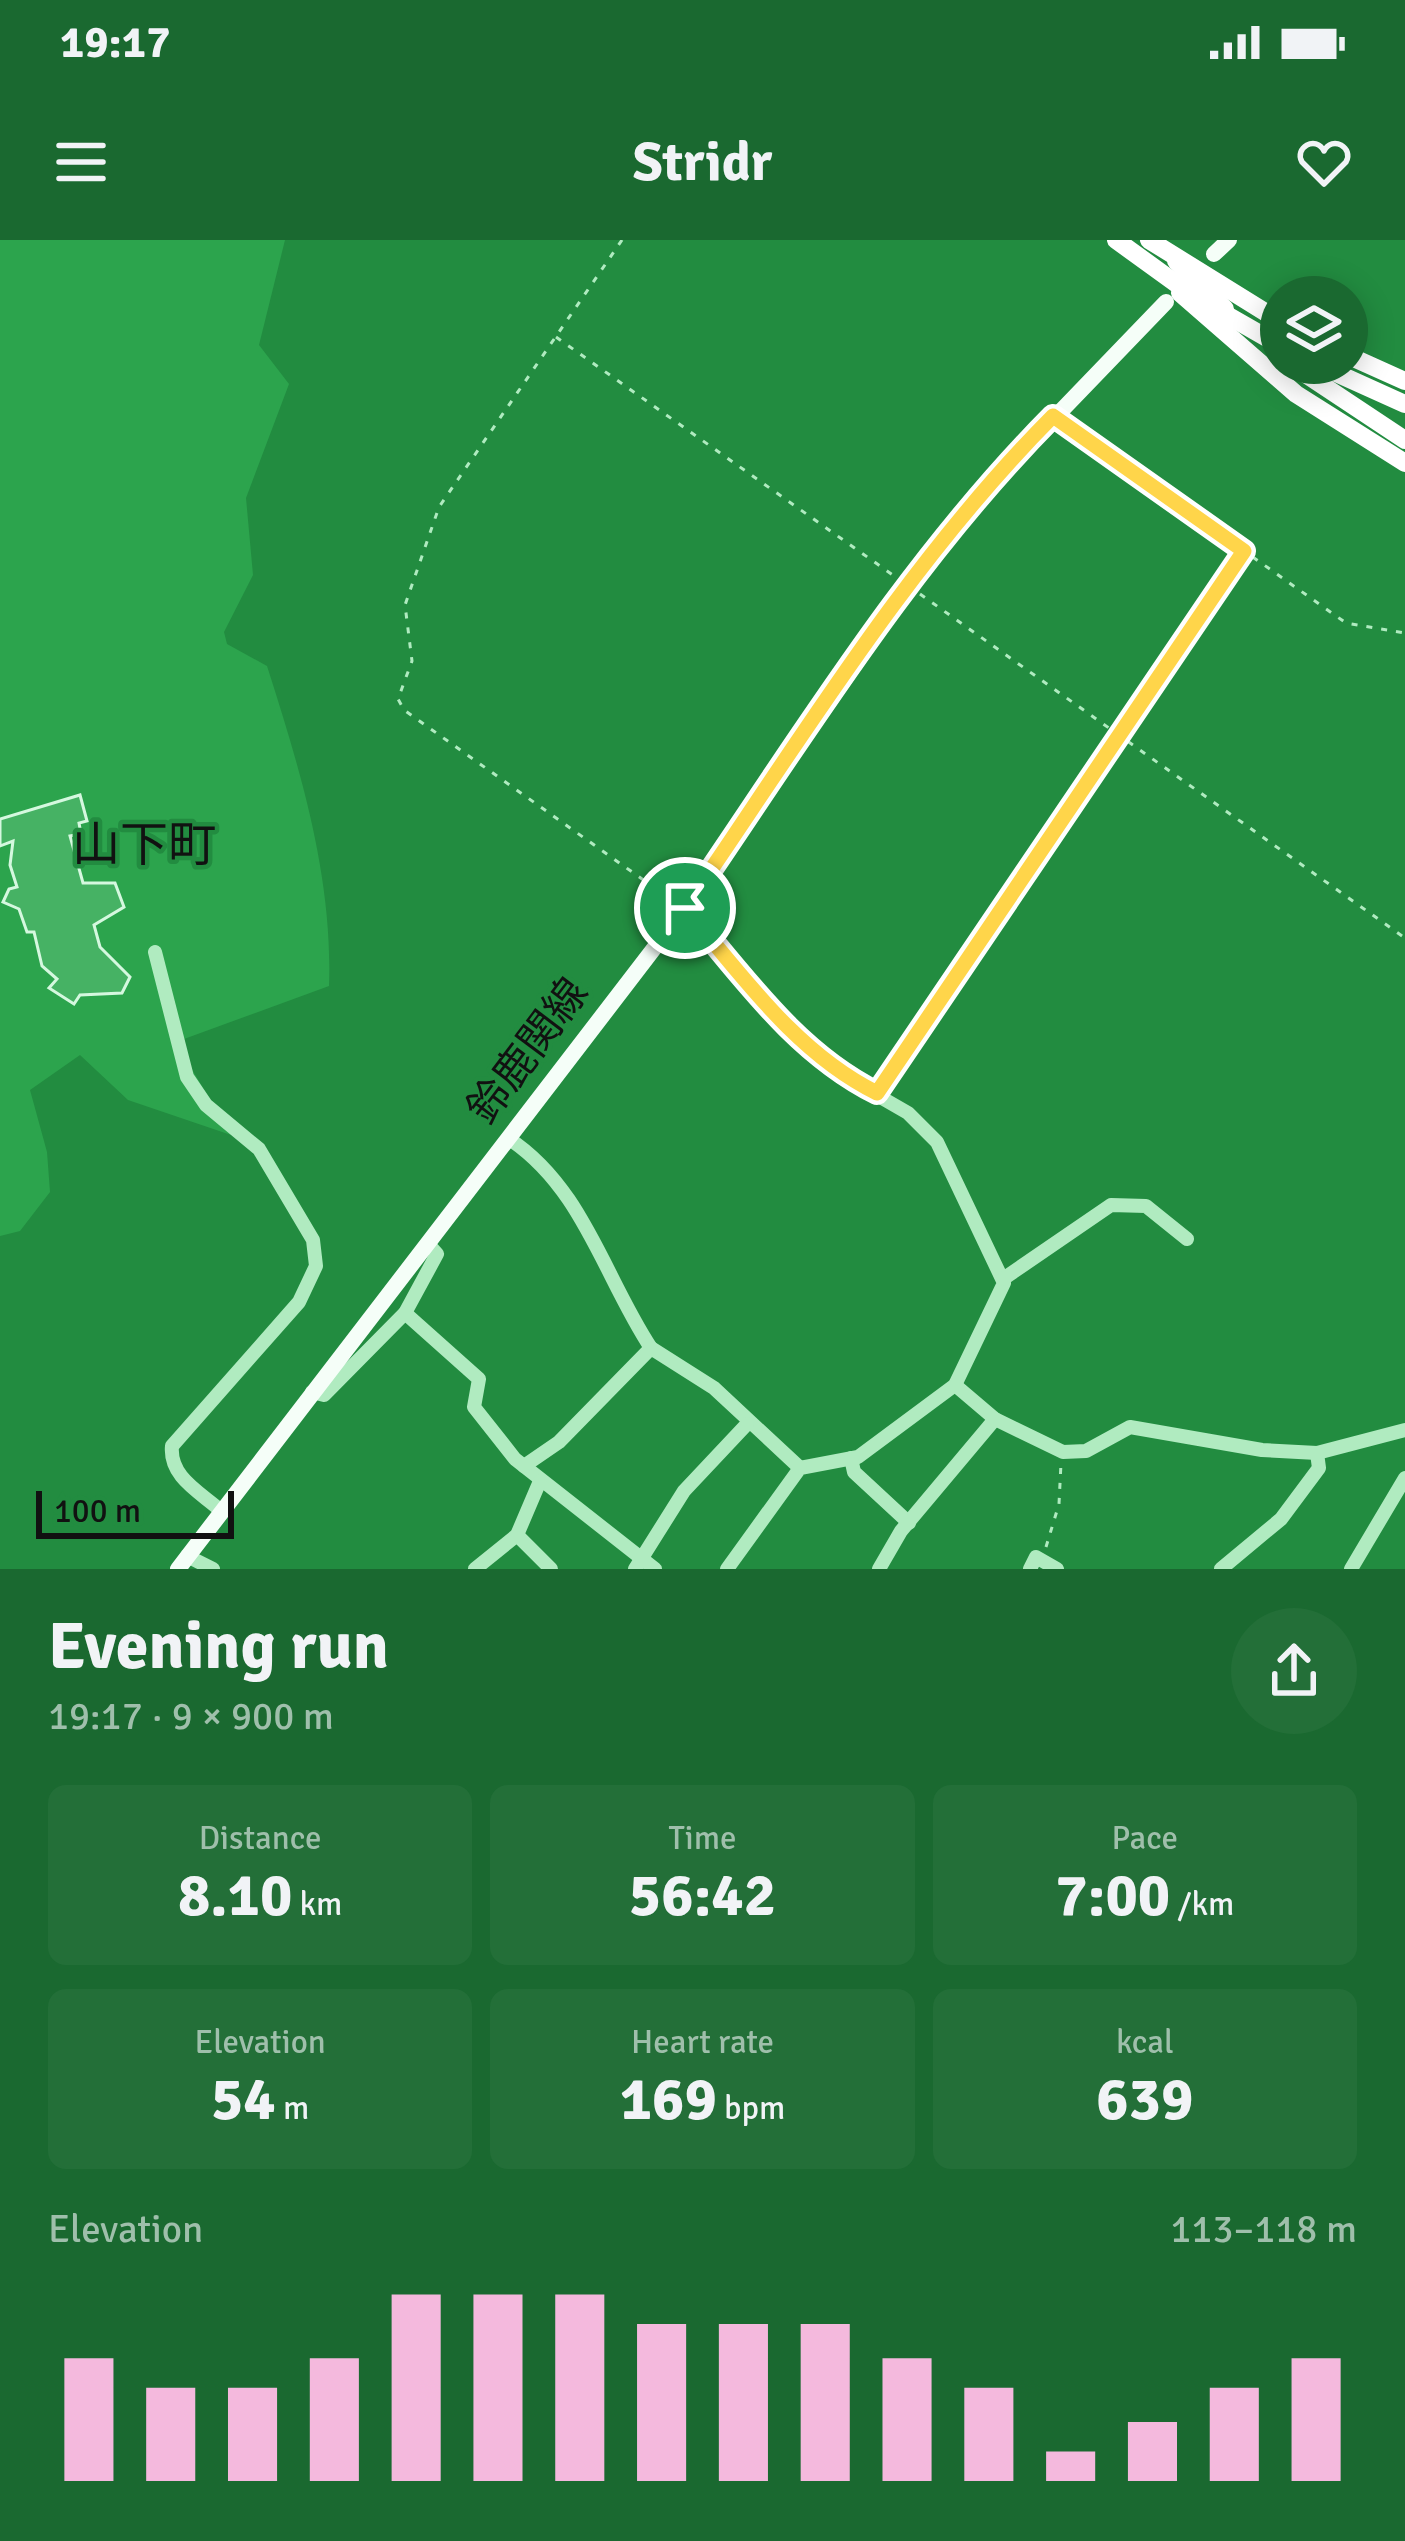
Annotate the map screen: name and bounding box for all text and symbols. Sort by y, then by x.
text: 19:17 [60,15,170,70]
icon: menu [48,129,114,195]
text: Stridr [633,129,772,196]
icon: heart [1291,129,1357,195]
map controls [1260,276,1368,384]
button: layers [1260,276,1368,384]
district label: 山下町 [72,816,216,875]
pin [634,857,736,959]
icon: arrive [652,875,718,941]
street label: 鈴鹿関線 [457,969,599,1133]
scale bar [36,1485,234,1538]
text: 100 m [54,1491,141,1532]
text: Evening run [48,1606,389,1687]
button: share [1231,1608,1357,1734]
text: 19:17 · 9 × 900 m [48,1692,334,1740]
text: Distance [199,1818,322,1859]
text: Time [668,1818,736,1859]
text: Pace [1112,1818,1178,1859]
text: 8.10 [178,1859,292,1933]
text: 56:42 [629,1859,776,1933]
text: 7:00 [1055,1859,1170,1933]
text: km [292,1884,342,1925]
text: /km [1170,1884,1234,1925]
text: Elevation [194,2022,326,2063]
text: Heart rate [631,2022,774,2063]
text: kcal [1116,2022,1174,2063]
text: 54 [211,2063,276,2137]
text: 169 [620,2063,717,2137]
text: 639 [1096,2063,1193,2137]
text: m [276,2088,309,2129]
text: bpm [717,2088,785,2129]
text: Elevation [48,2205,203,2253]
text: 113–118 m [1170,2205,1357,2253]

